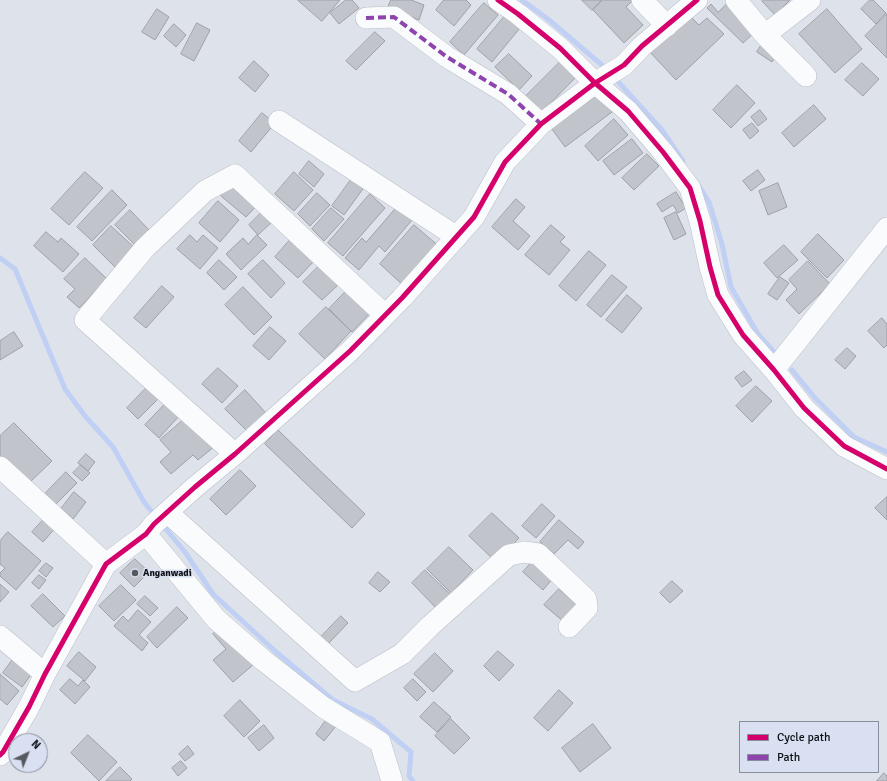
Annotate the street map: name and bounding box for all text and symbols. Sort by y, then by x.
place label: Anganwadi [143,567,192,579]
marker: Anganwadi [130,568,140,578]
legend [739,721,879,773]
text: Cycle path [777,730,830,745]
north arrow [8,733,48,773]
text: N [29,737,43,752]
text: Path [777,750,800,765]

